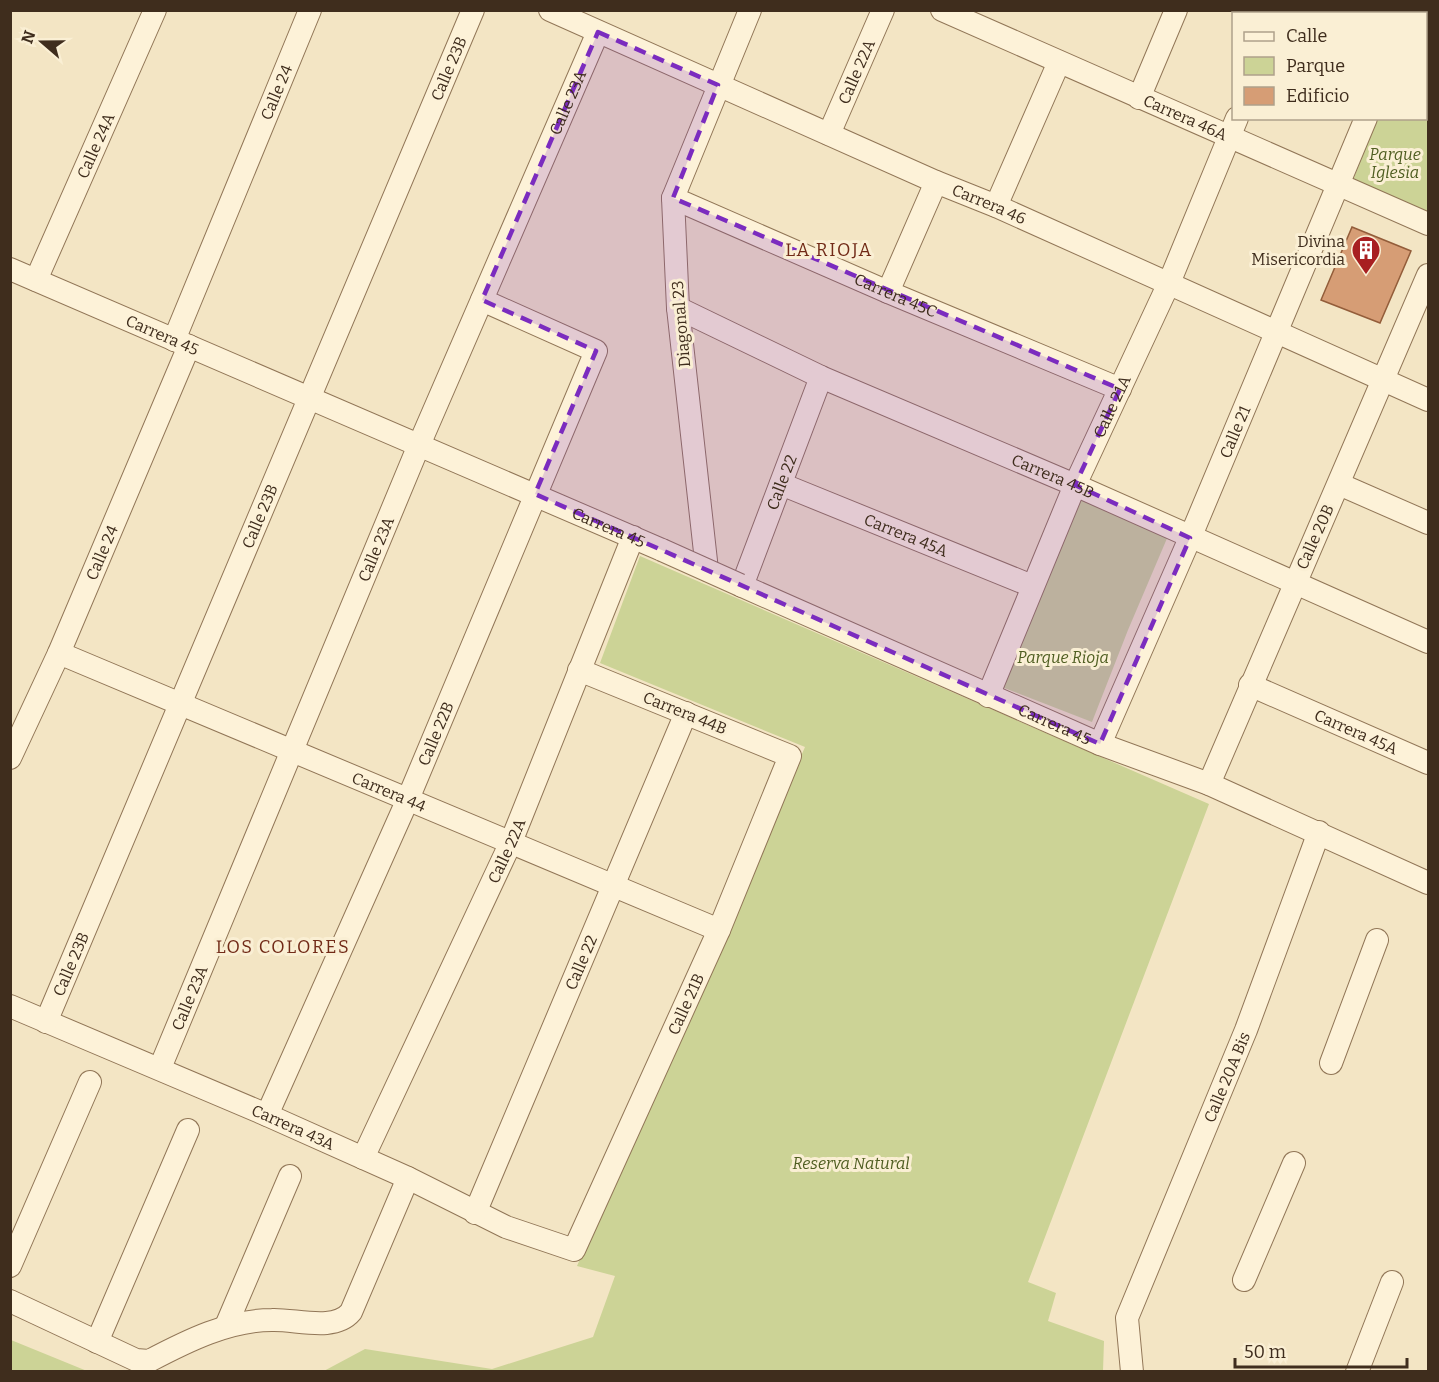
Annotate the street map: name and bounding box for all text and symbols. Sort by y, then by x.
north arrow [12,12,72,72]
legend [1232,12,1427,120]
text: Calle [1286,25,1327,47]
text: N [17,28,39,46]
street label: Calle 23B [426,34,470,103]
street label: Calle 22A [834,36,879,107]
text: Parque [1286,55,1345,77]
street label: Calle 24 [256,61,296,123]
street label: Calle 23A [545,67,590,138]
text: Edificio [1286,85,1349,107]
street label: Carrera 46A [1141,90,1231,144]
street label: Calle 24A [73,109,118,181]
park label: Parque Iglesia [1369,145,1421,182]
street label: Carrera 46 [949,180,1029,228]
place label: Divina Misericordia [1251,232,1345,269]
building icon: Divina Misericordia [1350,234,1382,276]
district label: LA RIOJA [785,239,873,261]
street label: Carrera 45C [852,269,940,321]
street label: Diagonal 23 [668,280,694,368]
street label: Carrera 45 [123,311,202,359]
street label: Calle 21A [1089,372,1135,441]
street label: Calle 21 [1215,402,1254,461]
street label: Carrera 45B [1009,450,1097,502]
street label: Calle 22 [762,452,800,512]
street label: Calle 23B [238,481,281,551]
street label: Calle 20B [1292,502,1338,572]
street label: Carrera 45 [569,503,648,551]
street label: Carrera 45A [861,509,951,561]
street label: Calle 23A [354,513,398,584]
street label: Calle 24 [81,521,122,583]
park label: Parque Rioja [1017,648,1109,667]
street label: Carrera 44B [640,688,730,738]
street label: Calle 22B [414,699,457,768]
street label: Carrera 45 [1015,700,1094,748]
street label: Carrera 45A [1312,705,1401,758]
street label: Carrera 44 [349,768,430,816]
street label: Calle 22A [484,815,529,886]
street label: Calle 23B [49,929,92,999]
street label: Calle 22 [561,932,601,993]
district label: LOS COLORES [216,936,350,958]
street label: Calle 23A [167,962,211,1033]
street label: Calle 21B [663,970,708,1038]
street label: Calle 20A Bis [1199,1029,1254,1125]
street label: Carrera 43A [249,1100,338,1154]
park label: Reserva Natural [792,1154,910,1173]
scale bar [1235,1331,1408,1369]
text: 50 m [1244,1341,1286,1363]

